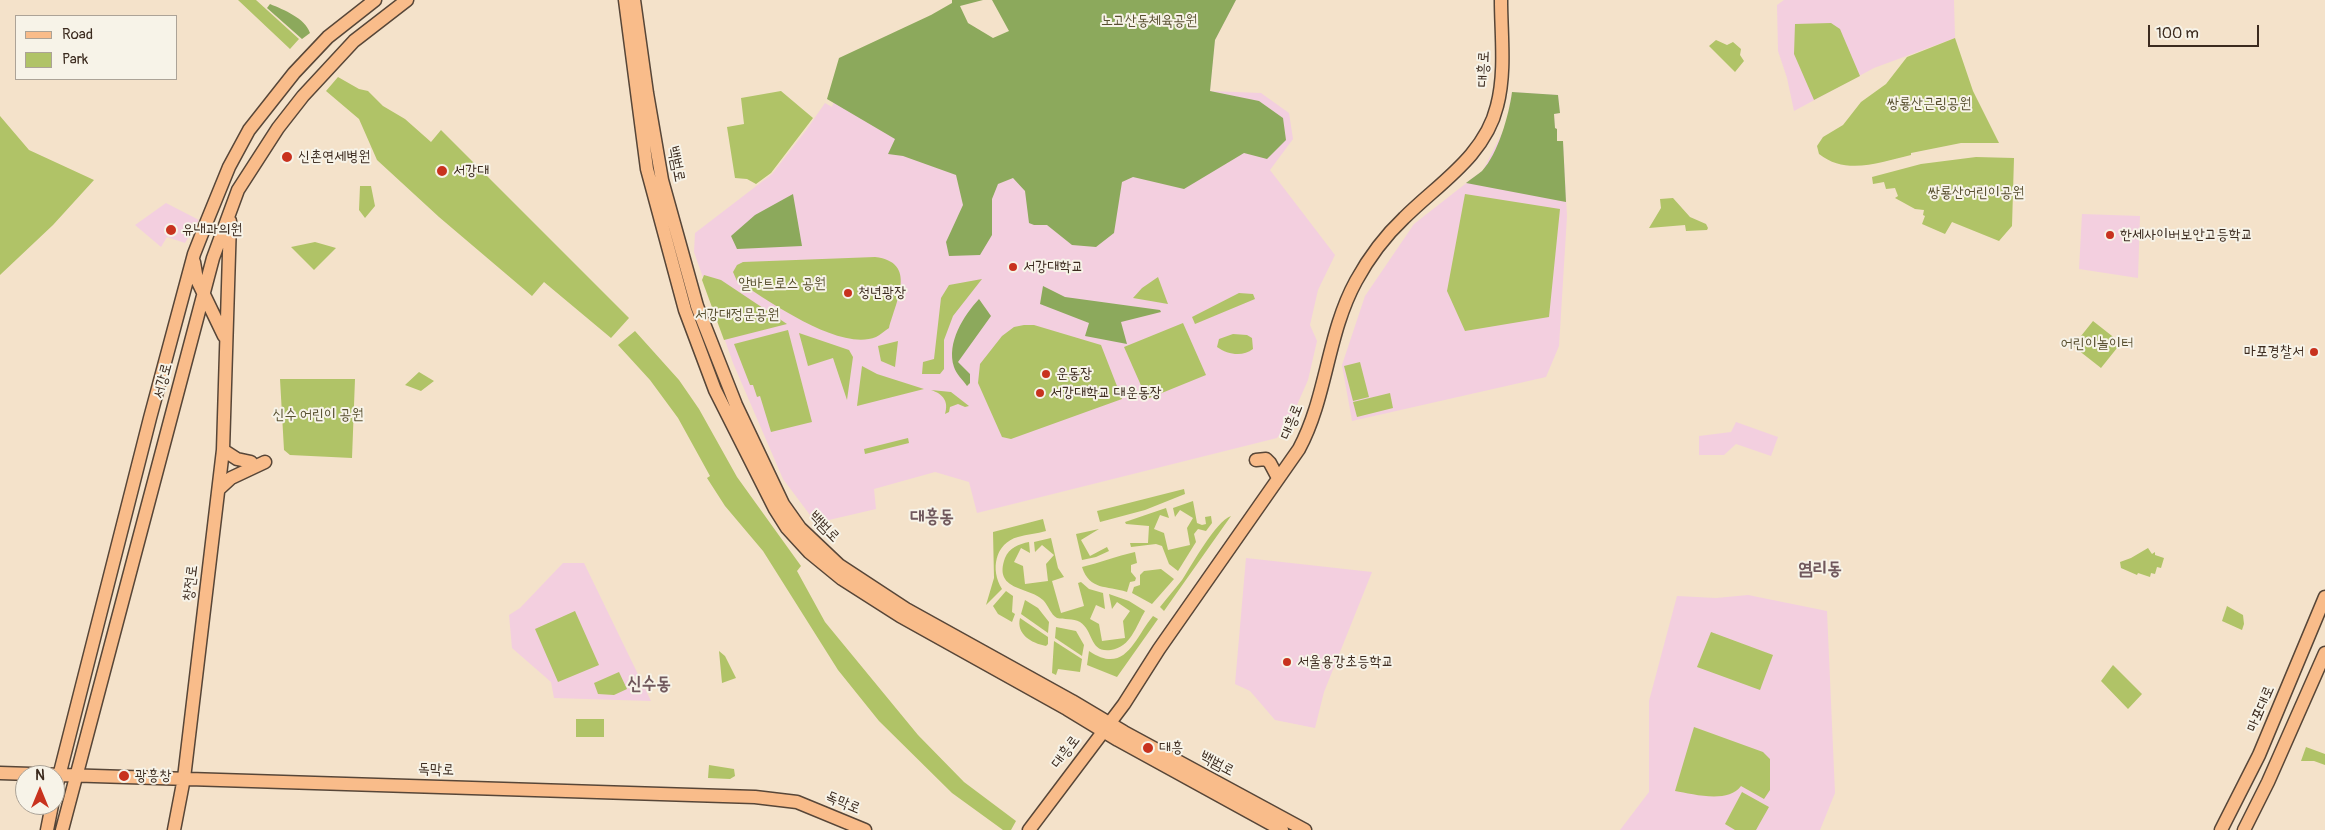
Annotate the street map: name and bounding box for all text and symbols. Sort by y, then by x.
park label: 노고산동체육공원 [1101,12,1197,30]
legend [15,15,178,80]
scale bar [2150,15,2261,47]
text: 100 m [2156,24,2199,43]
text: Road [62,25,93,44]
text: Park [62,50,88,69]
street label: 대흥로 [1474,51,1494,87]
park label: 쌍룡산근링공원 [1887,95,1971,113]
street label: 백범로 [664,145,688,183]
place label: 신촌연세병원 [298,148,370,166]
marker: 신촌연세병원 [280,150,294,164]
place label: 서강대 [453,162,489,180]
marker: 서강대 [435,164,449,178]
park label: 쌍룡산어린이공원 [1928,184,2024,202]
place label: 유내과의원 [182,221,242,239]
marker: 유내과의원 [164,223,178,237]
place label: 한세사이버보안고등학교 [2120,226,2253,244]
marker: 한세사이버보안고등학교 [2104,229,2116,241]
place label: 서강대학교 [1023,258,1083,276]
marker: 서강대학교 [1007,261,1019,273]
park label: 알바트로스 공원 [738,275,826,293]
place label: 청년광장 [858,284,906,302]
marker: 청년광장 [842,287,854,299]
park label: 서강대정문공원 [695,306,779,324]
park label: 어린이놀이터 [2061,335,2133,353]
place label: 마포경찰서 [2244,343,2304,361]
marker: 마포경찰서 [2308,346,2320,358]
street label: 서강로 [150,361,176,401]
place label: 운동장 [1056,365,1092,383]
marker: 운동장 [1040,368,1052,380]
place label: 서강대학교 대운동장 [1050,384,1162,402]
marker: 서강대학교 대운동장 [1034,387,1046,399]
street label: 대흥로 [1277,402,1307,442]
park label: 신수 어린이 공원 [272,406,364,424]
district label: 대흥동 [910,506,954,528]
street label: 백범로 [805,508,843,546]
district label: 염리동 [1798,558,1842,580]
street label: 창전로 [180,564,202,602]
place label: 서울용강초등학교 [1297,653,1394,671]
marker: 서울용강초등학교 [1281,656,1293,668]
district label: 신수동 [627,673,671,695]
street label: 마포대로 [2243,683,2279,735]
street label: 대흥로 [1048,732,1084,772]
place label: 대흥 [1159,739,1183,757]
marker: 대흥 [1141,741,1155,755]
street label: 백범로 [1197,748,1237,780]
street label: 독막로 [418,760,454,780]
north arrow [15,765,65,815]
text: N [35,767,45,784]
place label: 광흥창 [135,767,171,785]
marker: 광흥창 [117,769,131,783]
street label: 독막로 [823,788,863,818]

